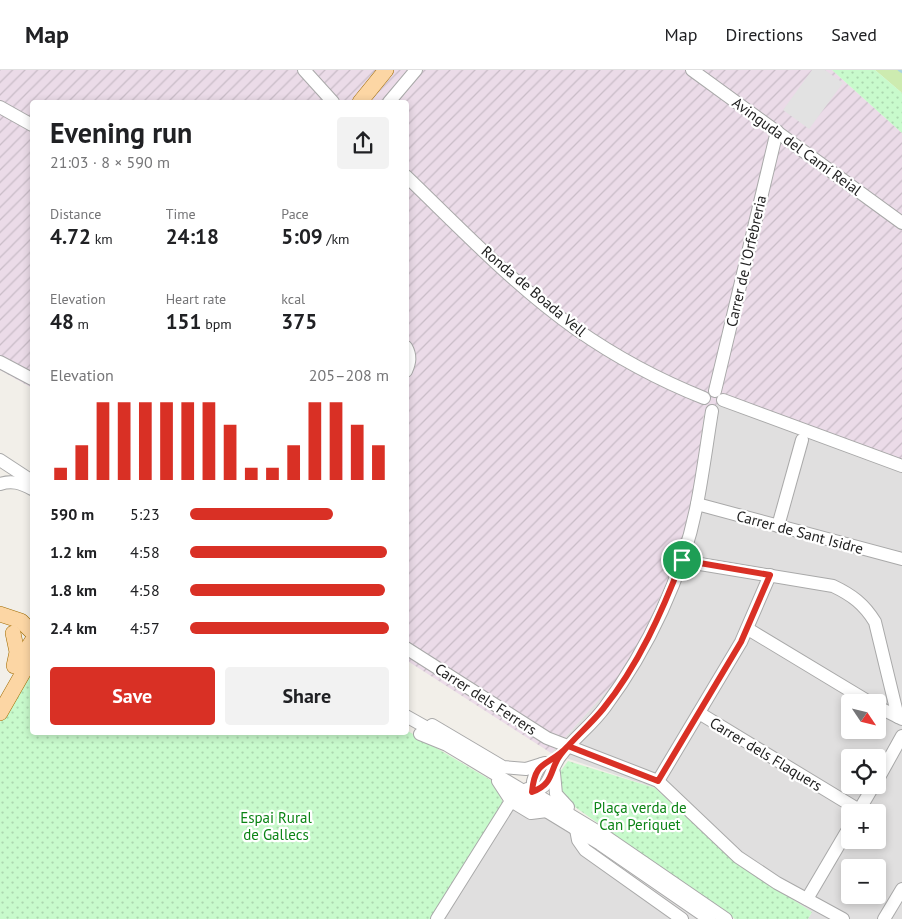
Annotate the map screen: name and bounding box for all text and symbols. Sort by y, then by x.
text: Map [25,19,69,50]
text: Map [665,23,697,46]
text: Directions [725,23,803,46]
text: Saved [831,23,877,46]
street label: Avinguda del Camí Reial [729,93,866,200]
text: Evening run [50,114,192,151]
button: share [337,117,389,169]
text: 21:03 · 8 × 590 m [50,152,170,172]
street label: Carrer de l'Orfebreria [722,193,770,329]
text: Distance [50,205,101,223]
text: Time [166,205,196,223]
text: Pace [281,205,309,223]
text: 4.72 [50,223,91,250]
text: 24:18 [166,223,219,250]
text: 5:09 [281,223,323,250]
text: km [91,230,113,248]
text: /km [323,230,349,248]
street label: Ronda de Boada Vell [478,242,591,341]
text: Elevation [50,290,106,308]
text: Heart rate [166,290,226,308]
text: kcal [281,290,305,308]
text: 48 [50,308,74,335]
text: 151 [166,308,201,335]
text: 375 [281,308,317,335]
text: m [74,315,89,333]
text: bpm [201,315,232,333]
text: Elevation [50,365,114,385]
text: 205–208 m [309,365,389,385]
text: 590 m [50,504,94,524]
text: 5:23 [130,504,160,524]
street label: Carrer de Sant Isidre [734,506,866,558]
pin [661,539,703,581]
text: 1.2 km [50,542,97,562]
text: 4:58 [130,542,160,562]
icon: arrive [668,546,696,574]
text: 1.8 km [50,580,97,600]
text: 4:58 [130,580,160,600]
text: 2.4 km [50,618,97,638]
text: 4:57 [130,618,160,638]
street label: Carrer dels Ferrers [431,659,541,739]
button: Save [50,667,215,725]
button: Share [225,667,389,725]
north arrow [841,694,886,739]
map controls [841,694,886,904]
street label: Carrer dels Flaquers [706,713,826,795]
button: locate [841,749,886,794]
park label: Plaça verda de Can Periquet [593,798,687,834]
button: + [841,804,886,849]
park label: Espai Rural de Gallecs [240,808,312,844]
button: − [841,859,886,904]

